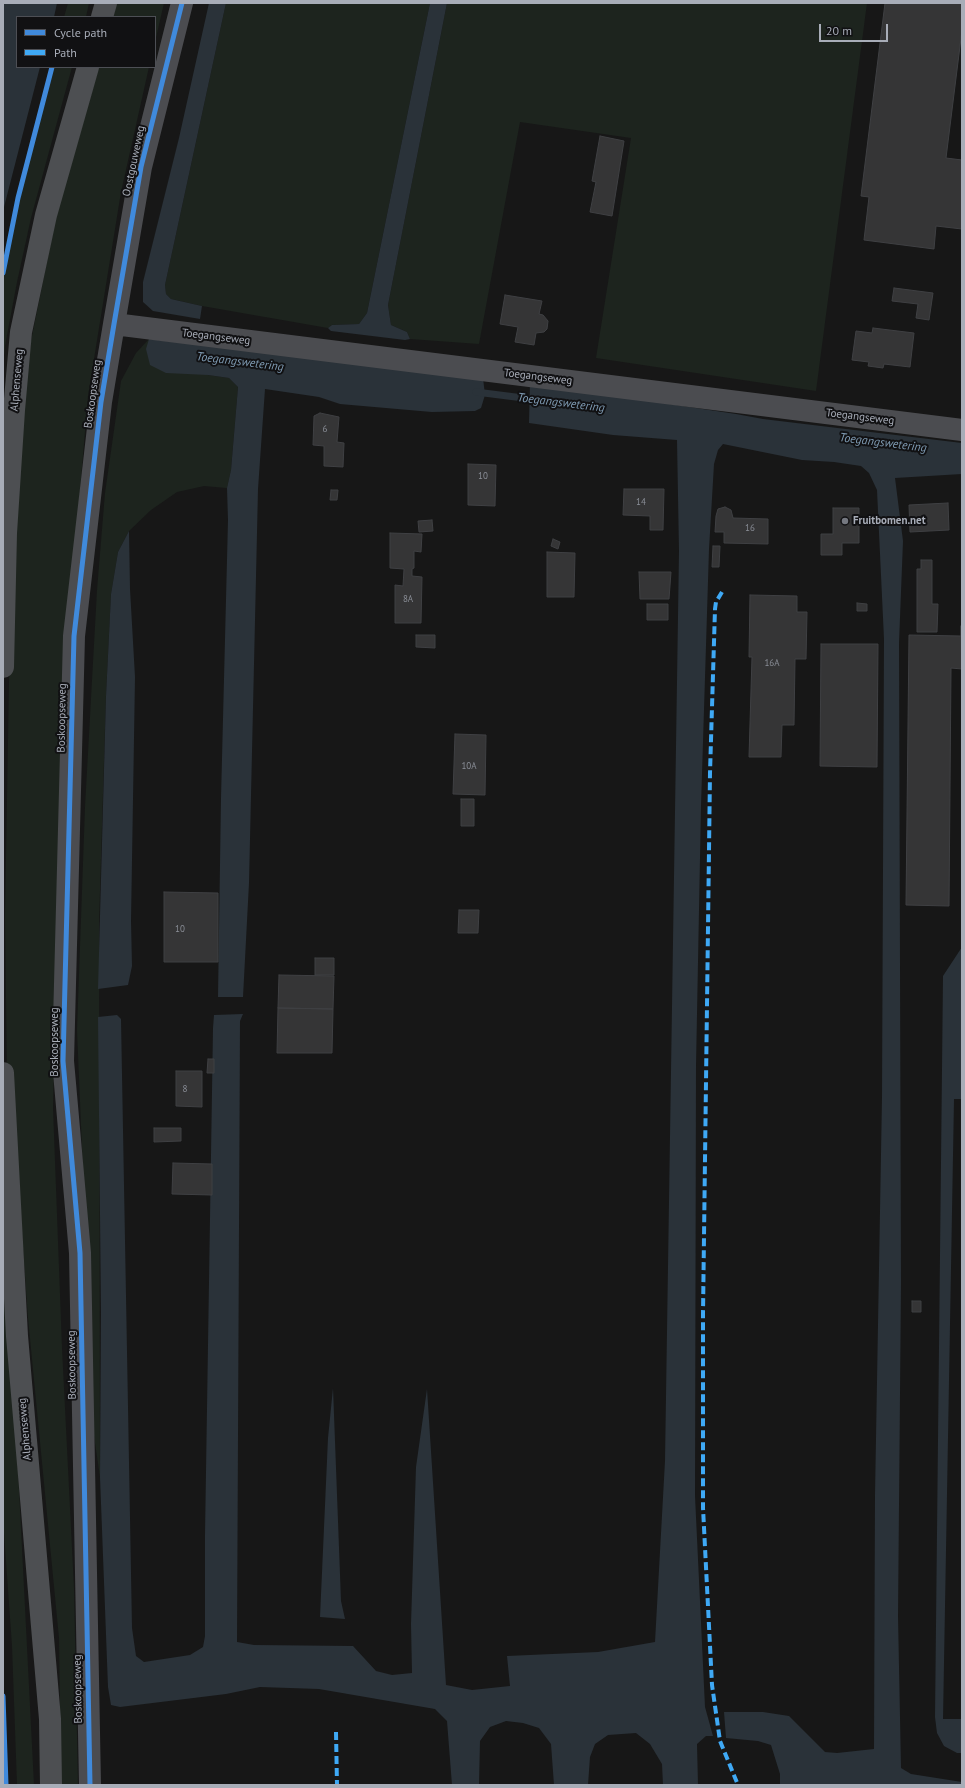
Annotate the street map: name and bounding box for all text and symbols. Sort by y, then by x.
legend [16,16,156,68]
scale bar [821,16,890,42]
text: 20 m [826,23,852,38]
text: Cycle path [54,25,107,40]
text: Path [54,45,77,60]
street label: Oostgouweweg [120,124,148,198]
street label: Toegangseweg [181,326,251,348]
street label: Alphenseweg [8,348,26,412]
water label: Toegangswetering [195,349,285,375]
street label: Boskoopseweg [82,359,104,429]
street label: Toegangseweg [503,366,573,388]
water label: Toegangswetering [516,390,606,416]
street label: Toegangseweg [825,406,895,428]
house number: 6 [323,424,327,434]
water label: Toegangswetering [838,430,928,456]
house number: 10 [478,471,488,481]
house number: 14 [636,497,646,507]
place label: Fruitbomen.net [853,514,926,528]
marker: Fruitbomen.net [840,516,850,526]
house number: 16 [745,523,755,533]
house number: 8A [403,594,413,604]
house number: 16A [764,658,780,668]
street label: Boskoopseweg [55,683,69,753]
house number: 10A [461,761,477,771]
house number: 10 [175,924,185,934]
street label: Boskoopseweg [48,1007,62,1077]
house number: 8 [183,1084,187,1094]
street label: Boskoopseweg [65,1330,79,1400]
street label: Alphenseweg [16,1397,34,1461]
street label: Boskoopseweg [71,1654,85,1724]

